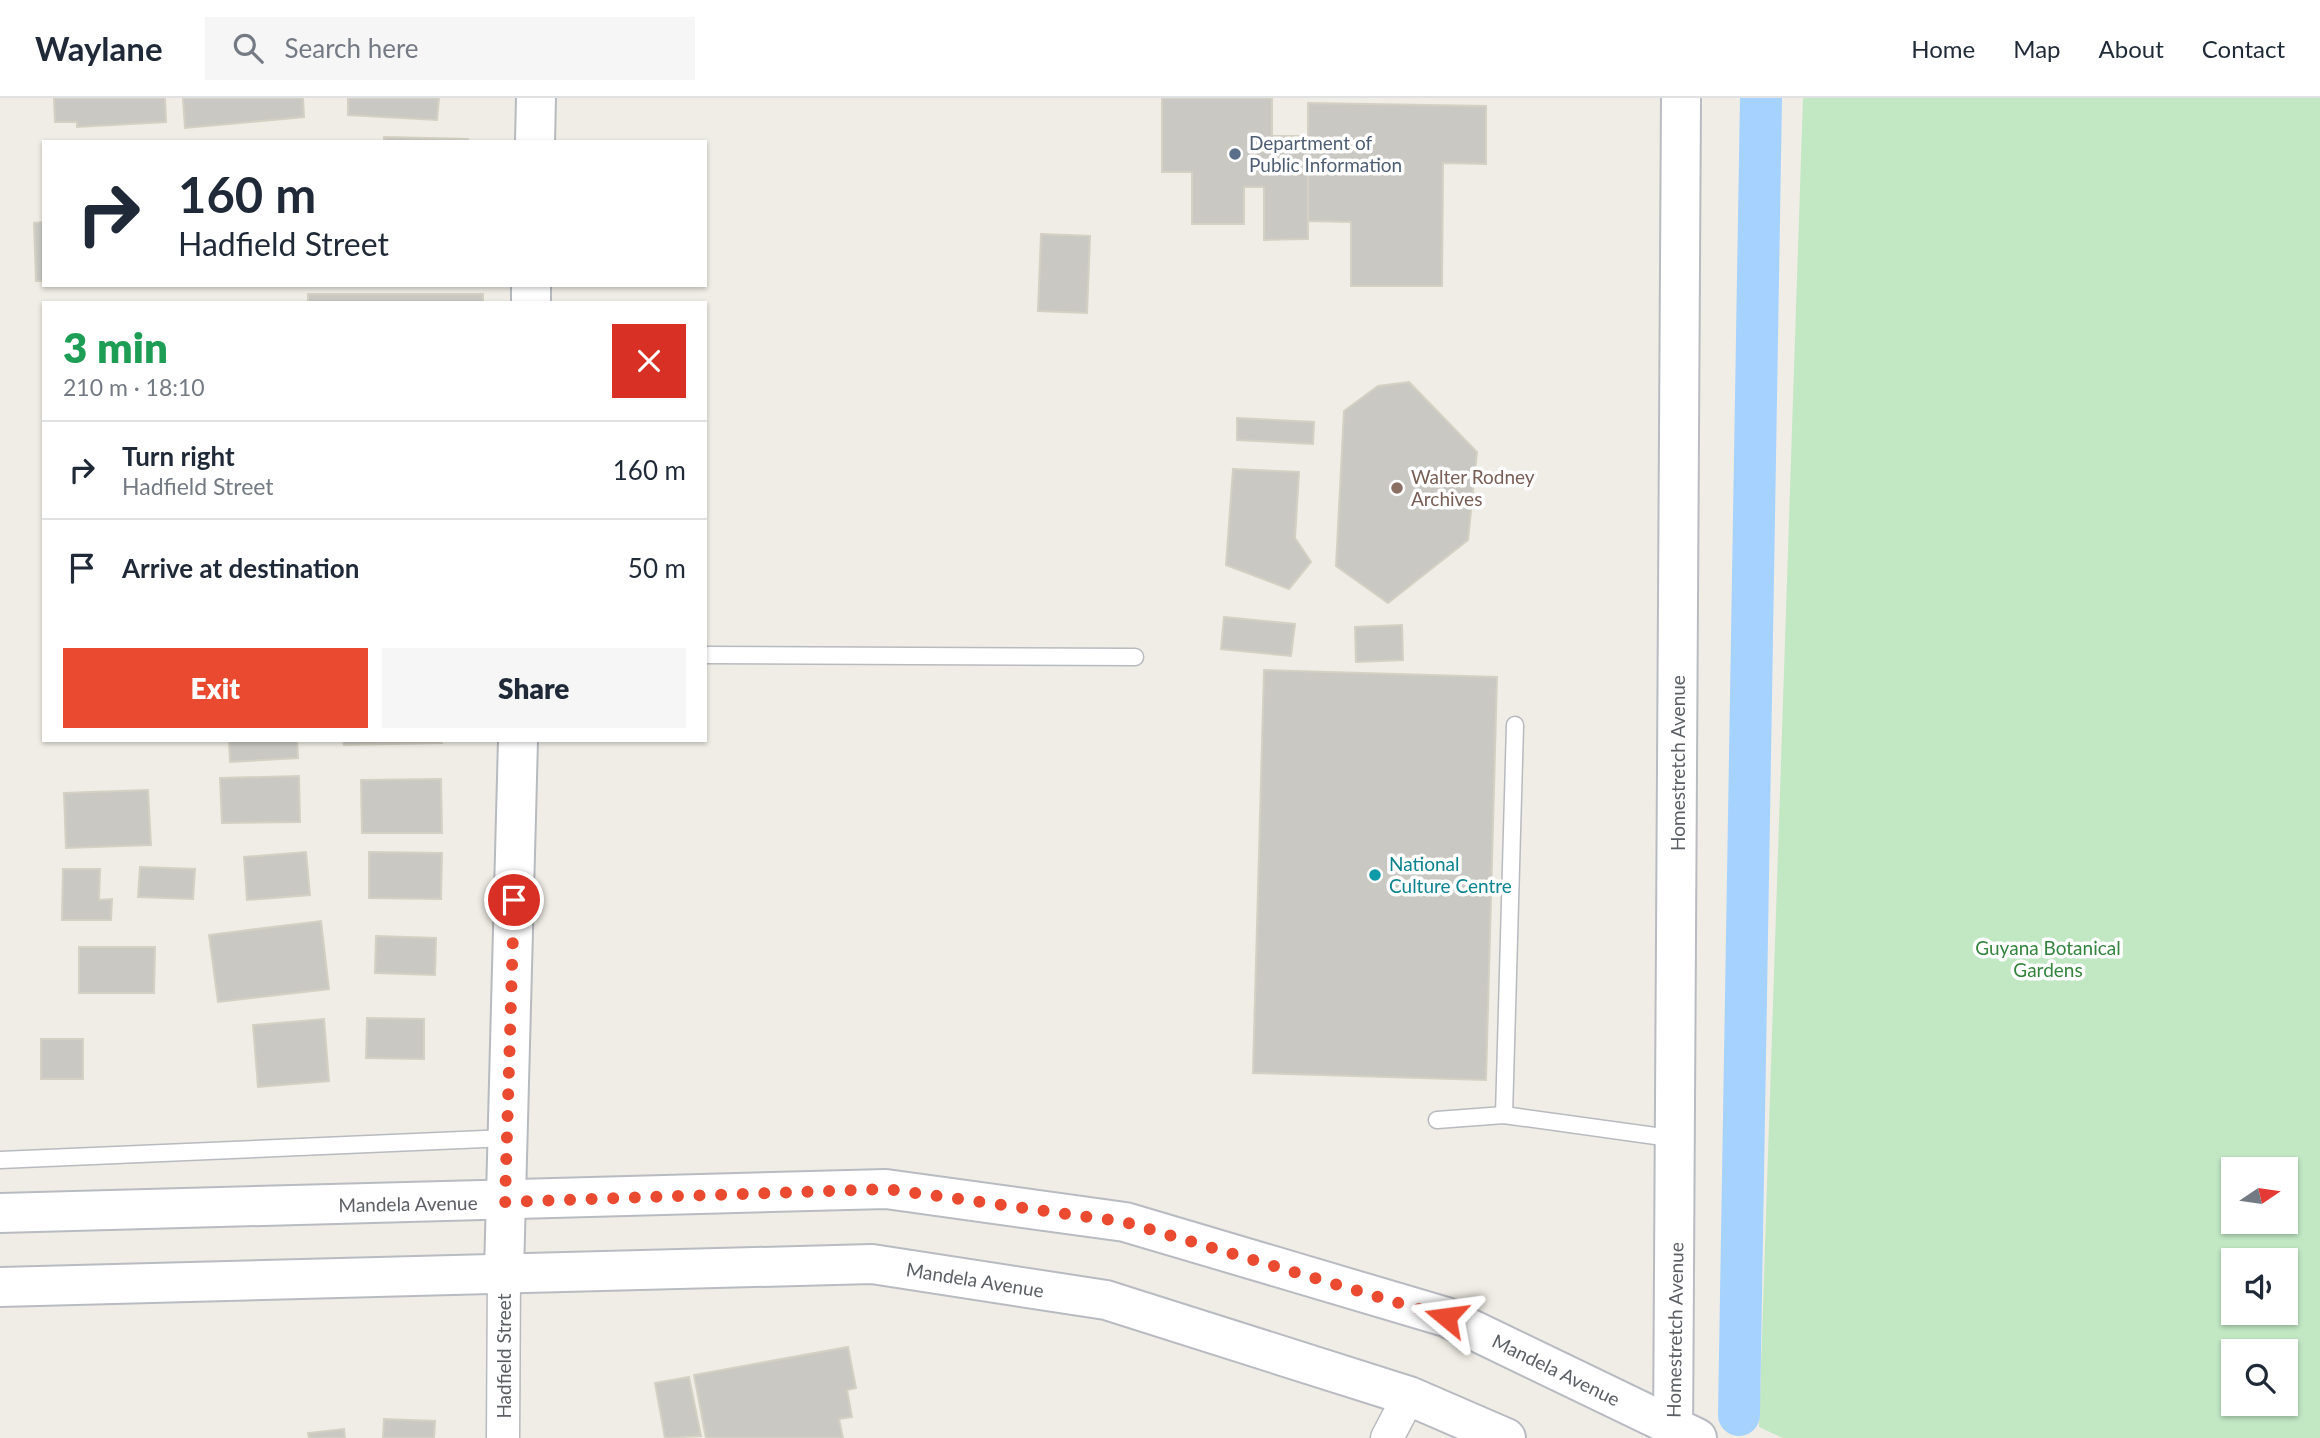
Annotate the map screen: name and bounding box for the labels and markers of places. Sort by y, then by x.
place label: Department of Public Information [1249,131,1402,176]
marker: Department of Public Information [1227,146,1243,162]
place label: Walter Rodney Archives [1411,465,1535,510]
marker: Walter Rodney Archives [1389,480,1405,496]
place label: National Culture Centre [1389,852,1512,897]
marker: National Culture Centre [1367,867,1383,883]
pin [484,870,544,930]

